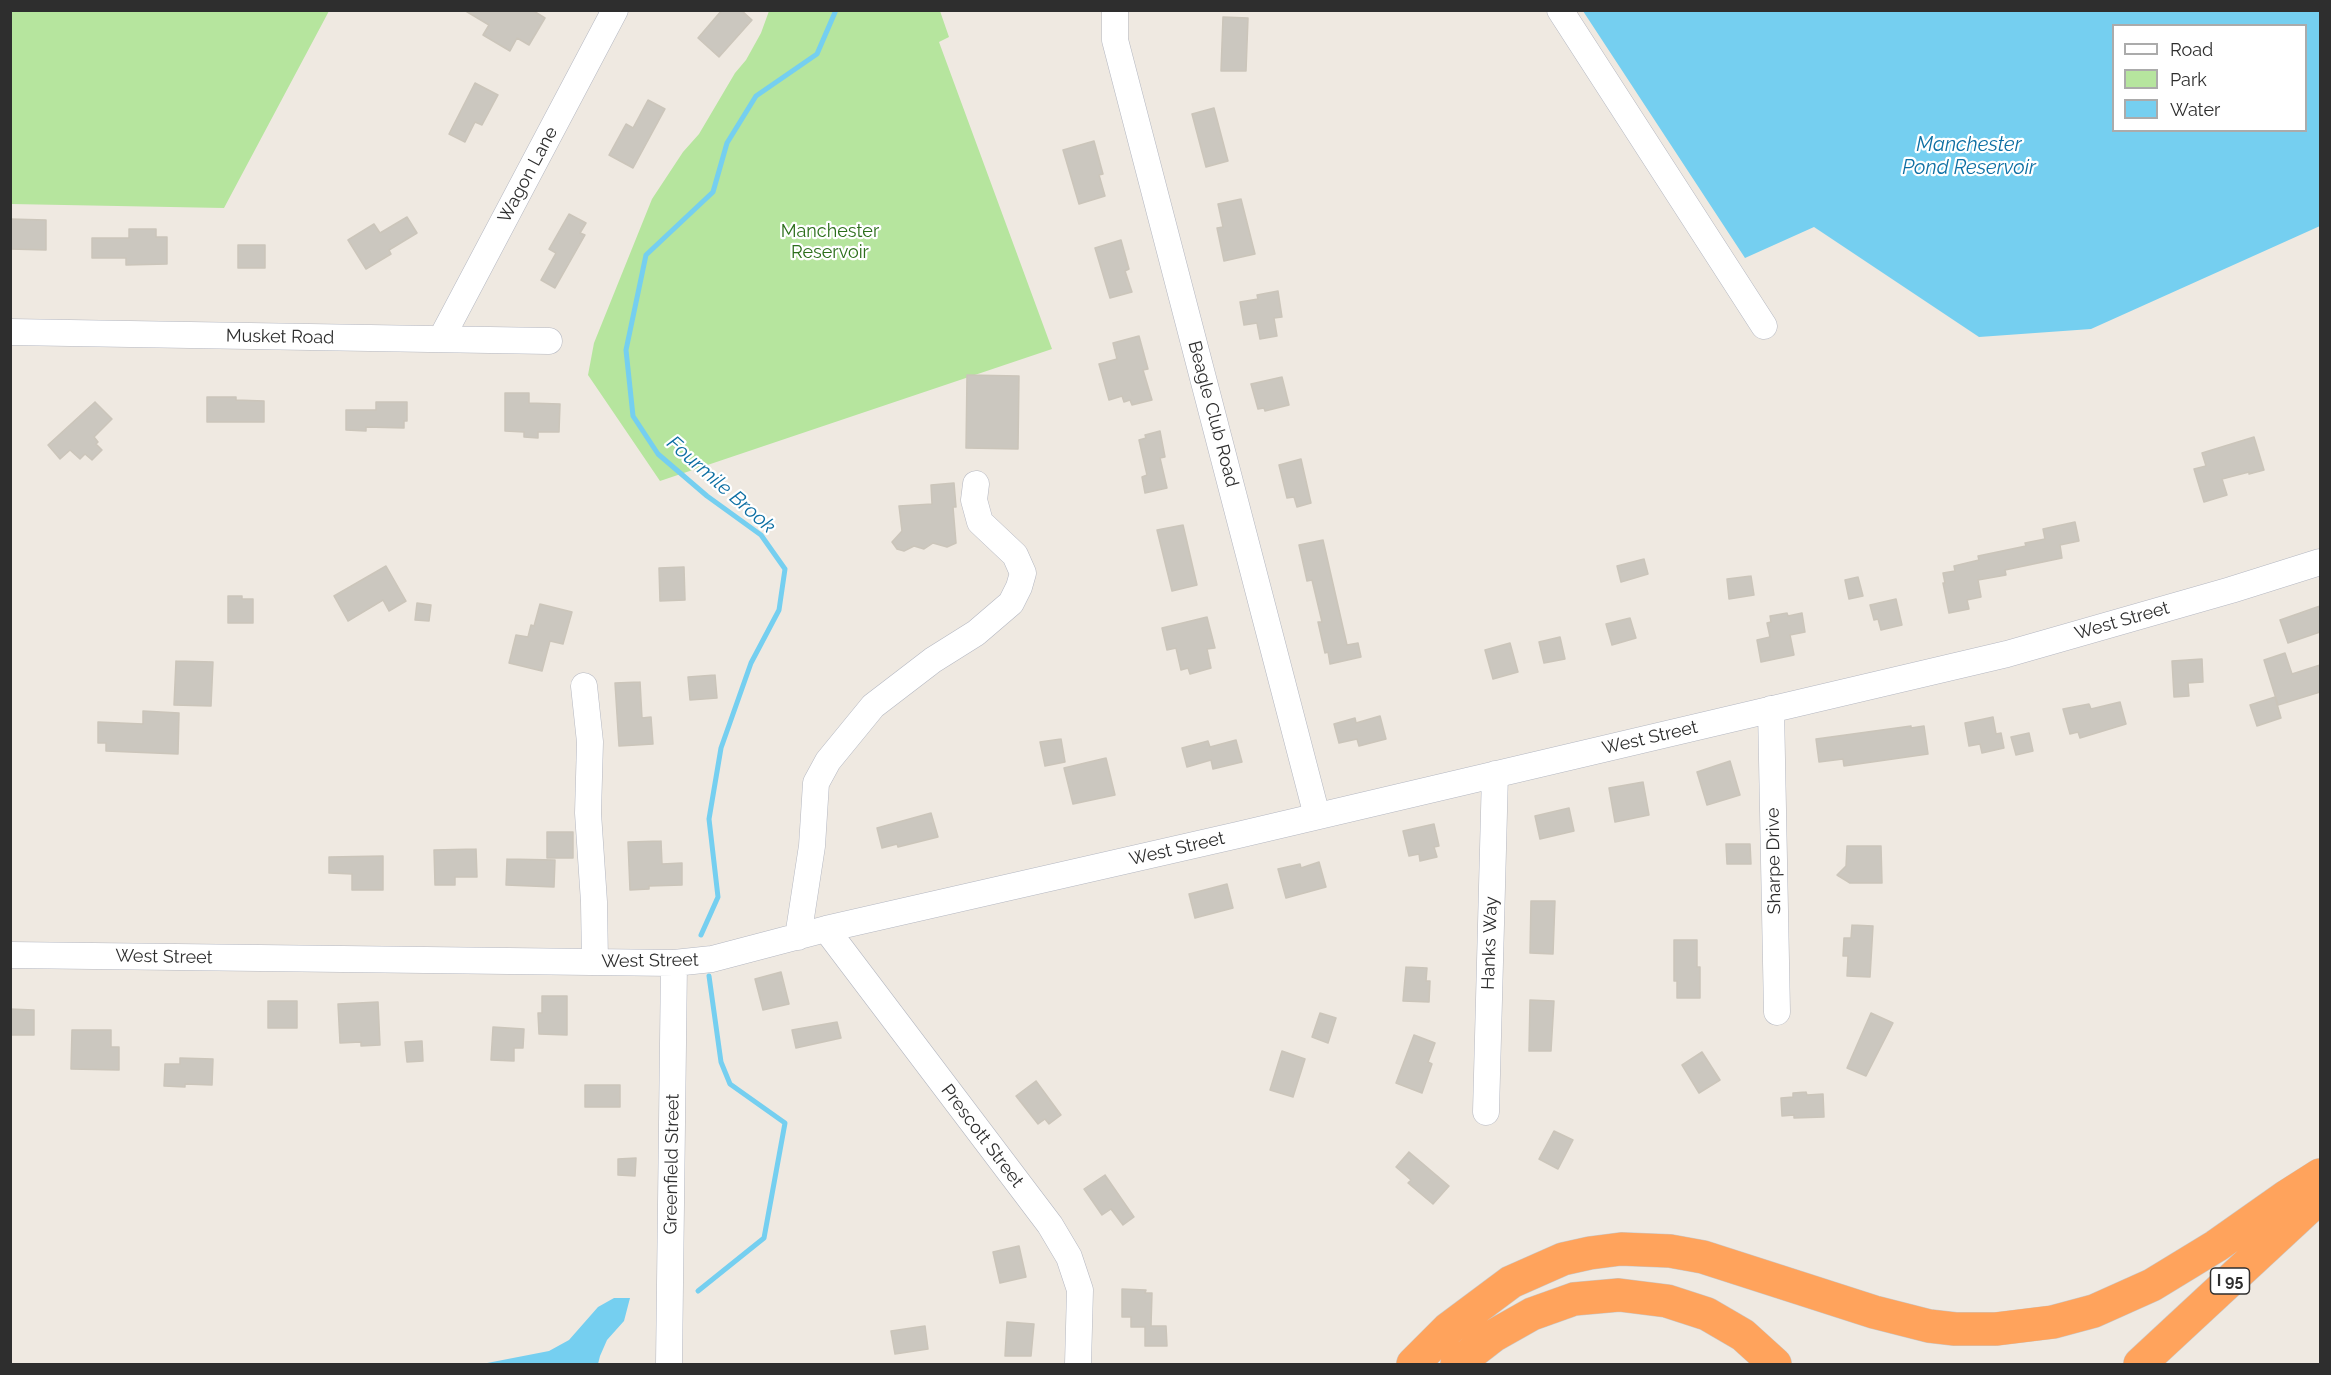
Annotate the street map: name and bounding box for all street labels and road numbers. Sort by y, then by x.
street label: Wagon Lane [494,123,562,227]
street label: Musket Road [226,325,334,349]
street label: Beagle Club Road [1183,339,1243,489]
street label: West Street [2072,597,2172,645]
street label: West Street [1600,717,1700,759]
street label: Sharpe Drive [1762,807,1786,915]
street label: West Street [1127,828,1227,870]
street label: Hanks Way [1478,896,1502,990]
street label: West Street [115,945,213,969]
street label: West Street [601,949,699,973]
street label: Prescott Street [936,1080,1028,1192]
street label: Greenfield Street [660,1093,684,1235]
road number: I 95 [2210,1268,2250,1294]

